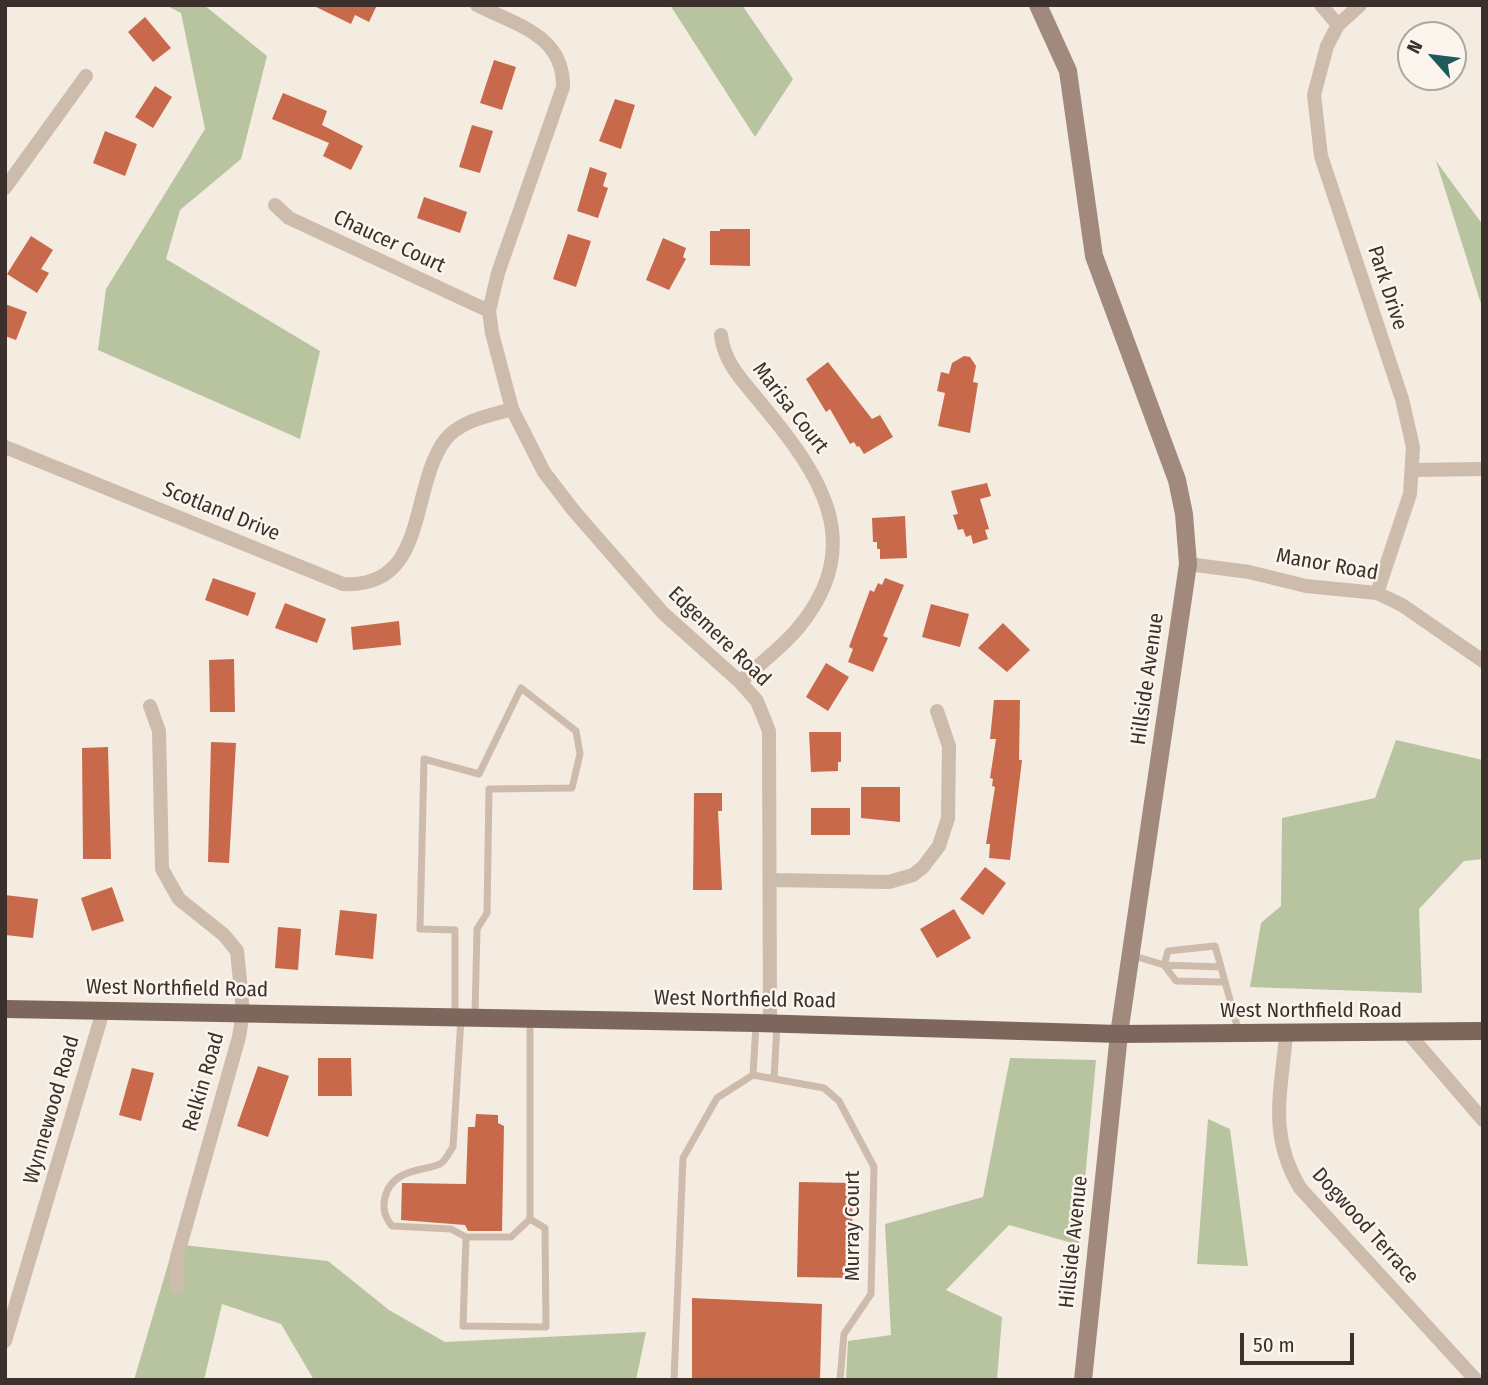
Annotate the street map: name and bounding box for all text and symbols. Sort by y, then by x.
north arrow [1397,21,1467,91]
text: N [1402,36,1428,57]
street label: Chaucer Court [329,205,449,279]
street label: Park Drive [1362,243,1412,333]
street label: Marisa Court [747,358,833,458]
street label: Scotland Drive [159,477,283,547]
street label: Manor Road [1274,544,1380,586]
street label: Edgemere Road [663,582,775,692]
street label: Hillside Avenue [1126,611,1170,747]
street label: West Northfield Road [86,975,268,1003]
street label: West Northfield Road [654,986,836,1014]
street label: West Northfield Road [1220,998,1402,1024]
street label: Relkin Road [178,1030,230,1134]
street label: Wynnewood Road [19,1033,85,1187]
street label: Dogwood Terrace [1306,1163,1424,1289]
street label: Murray Court [840,1171,866,1281]
street label: Hillside Avenue [1055,1175,1093,1309]
scale bar [1243,1318,1357,1362]
text: 50 m [1253,1332,1295,1358]

